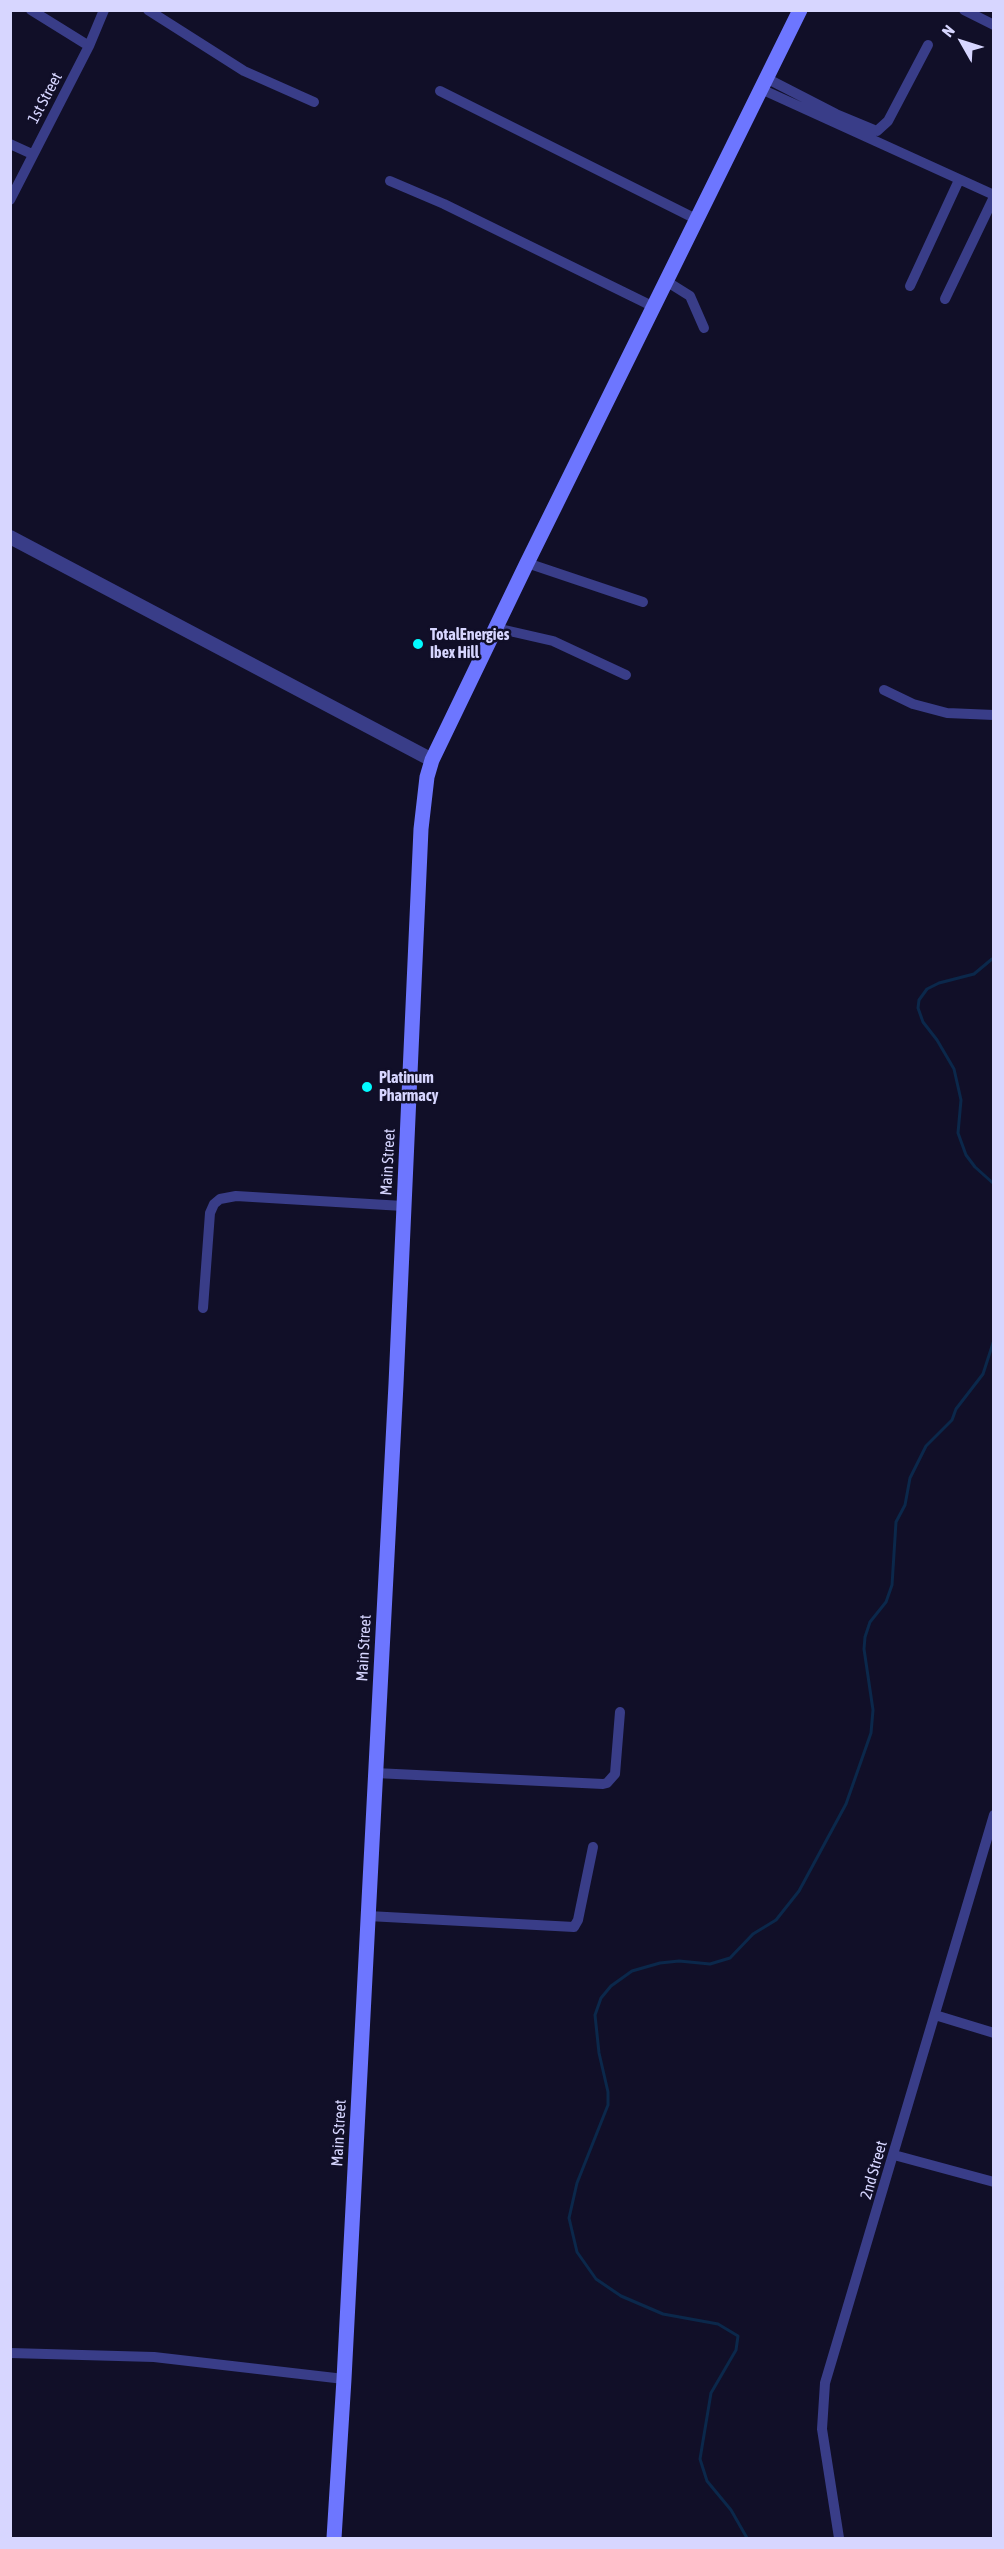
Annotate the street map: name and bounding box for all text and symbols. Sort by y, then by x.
north arrow [932,12,992,72]
text: N [938,21,958,40]
street label: 1st Street [24,69,66,127]
place label: TotalEnergies Ibex Hill [430,625,509,663]
marker: TotalEnergies Ibex Hill [411,637,425,651]
place label: Platinum Pharmacy [379,1068,438,1106]
marker: Platinum Pharmacy [360,1080,374,1094]
street label: Main Street [377,1128,399,1196]
street label: Main Street [353,1614,375,1682]
street label: Main Street [328,2099,350,2167]
street label: 2nd Street [856,2138,892,2202]

